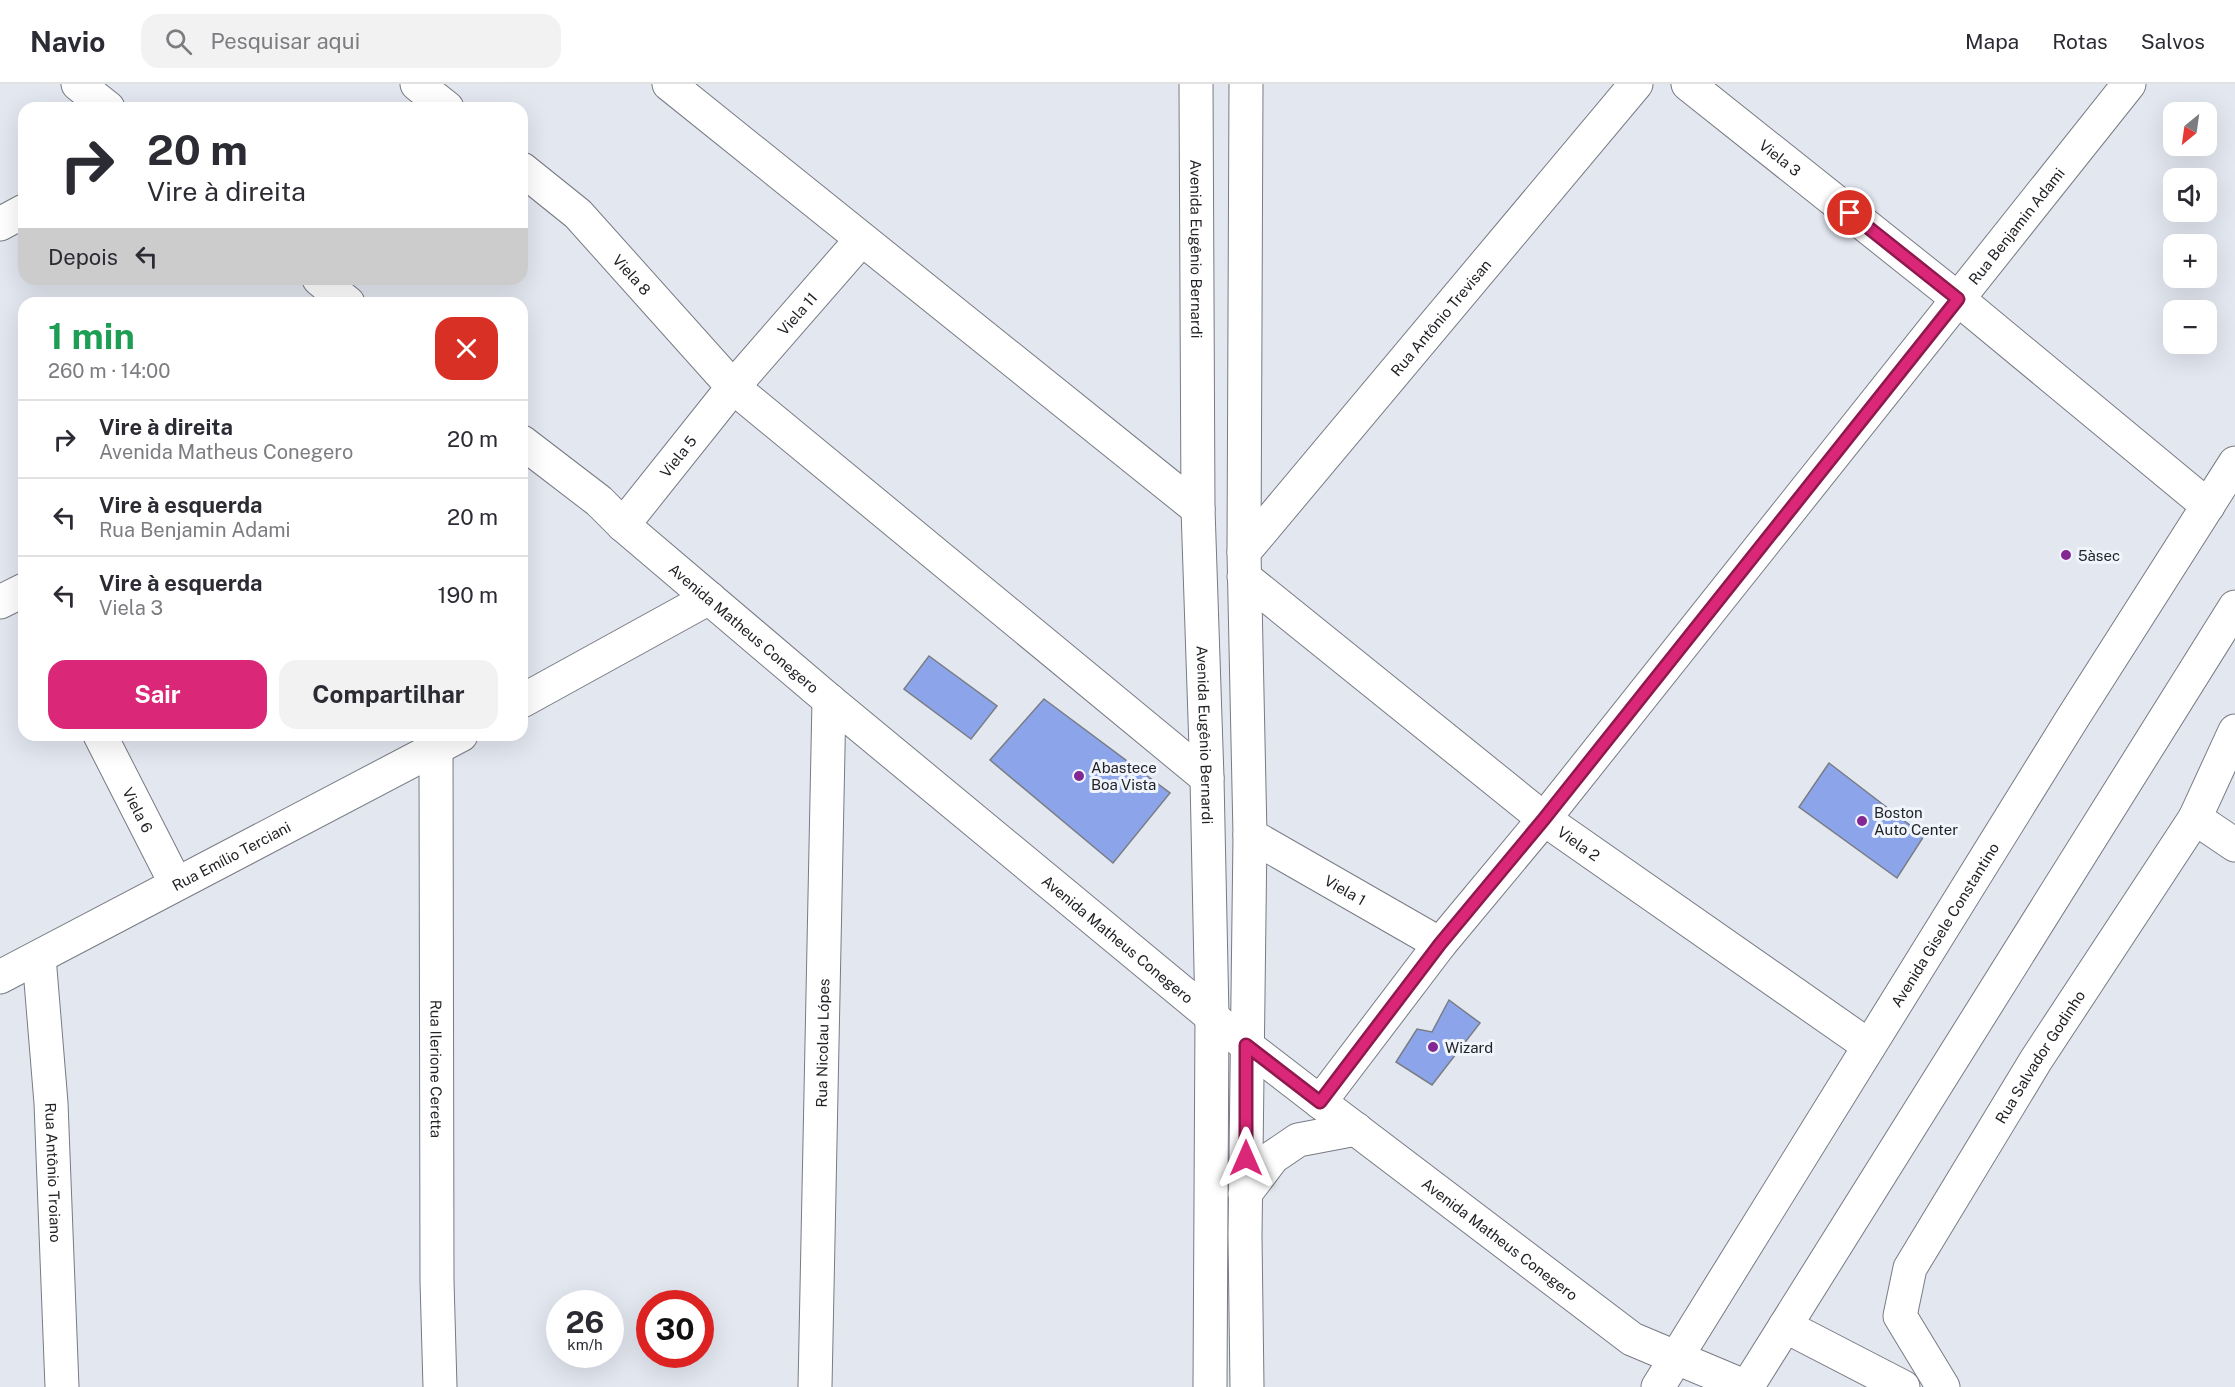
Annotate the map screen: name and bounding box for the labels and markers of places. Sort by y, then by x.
pin [1824,187,1875,238]
place label: 5àsec [2078,547,2120,564]
marker: 5àsec [2059,548,2073,562]
place label: Abastece Boa Vista [1091,759,1157,793]
marker: Abastece Boa Vista [1072,769,1086,783]
place label: Boston Auto Center [1874,804,1958,838]
marker: Boston Auto Center [1855,814,1869,828]
place label: Wizard [1445,1039,1493,1056]
marker: Wizard [1426,1040,1440,1054]

